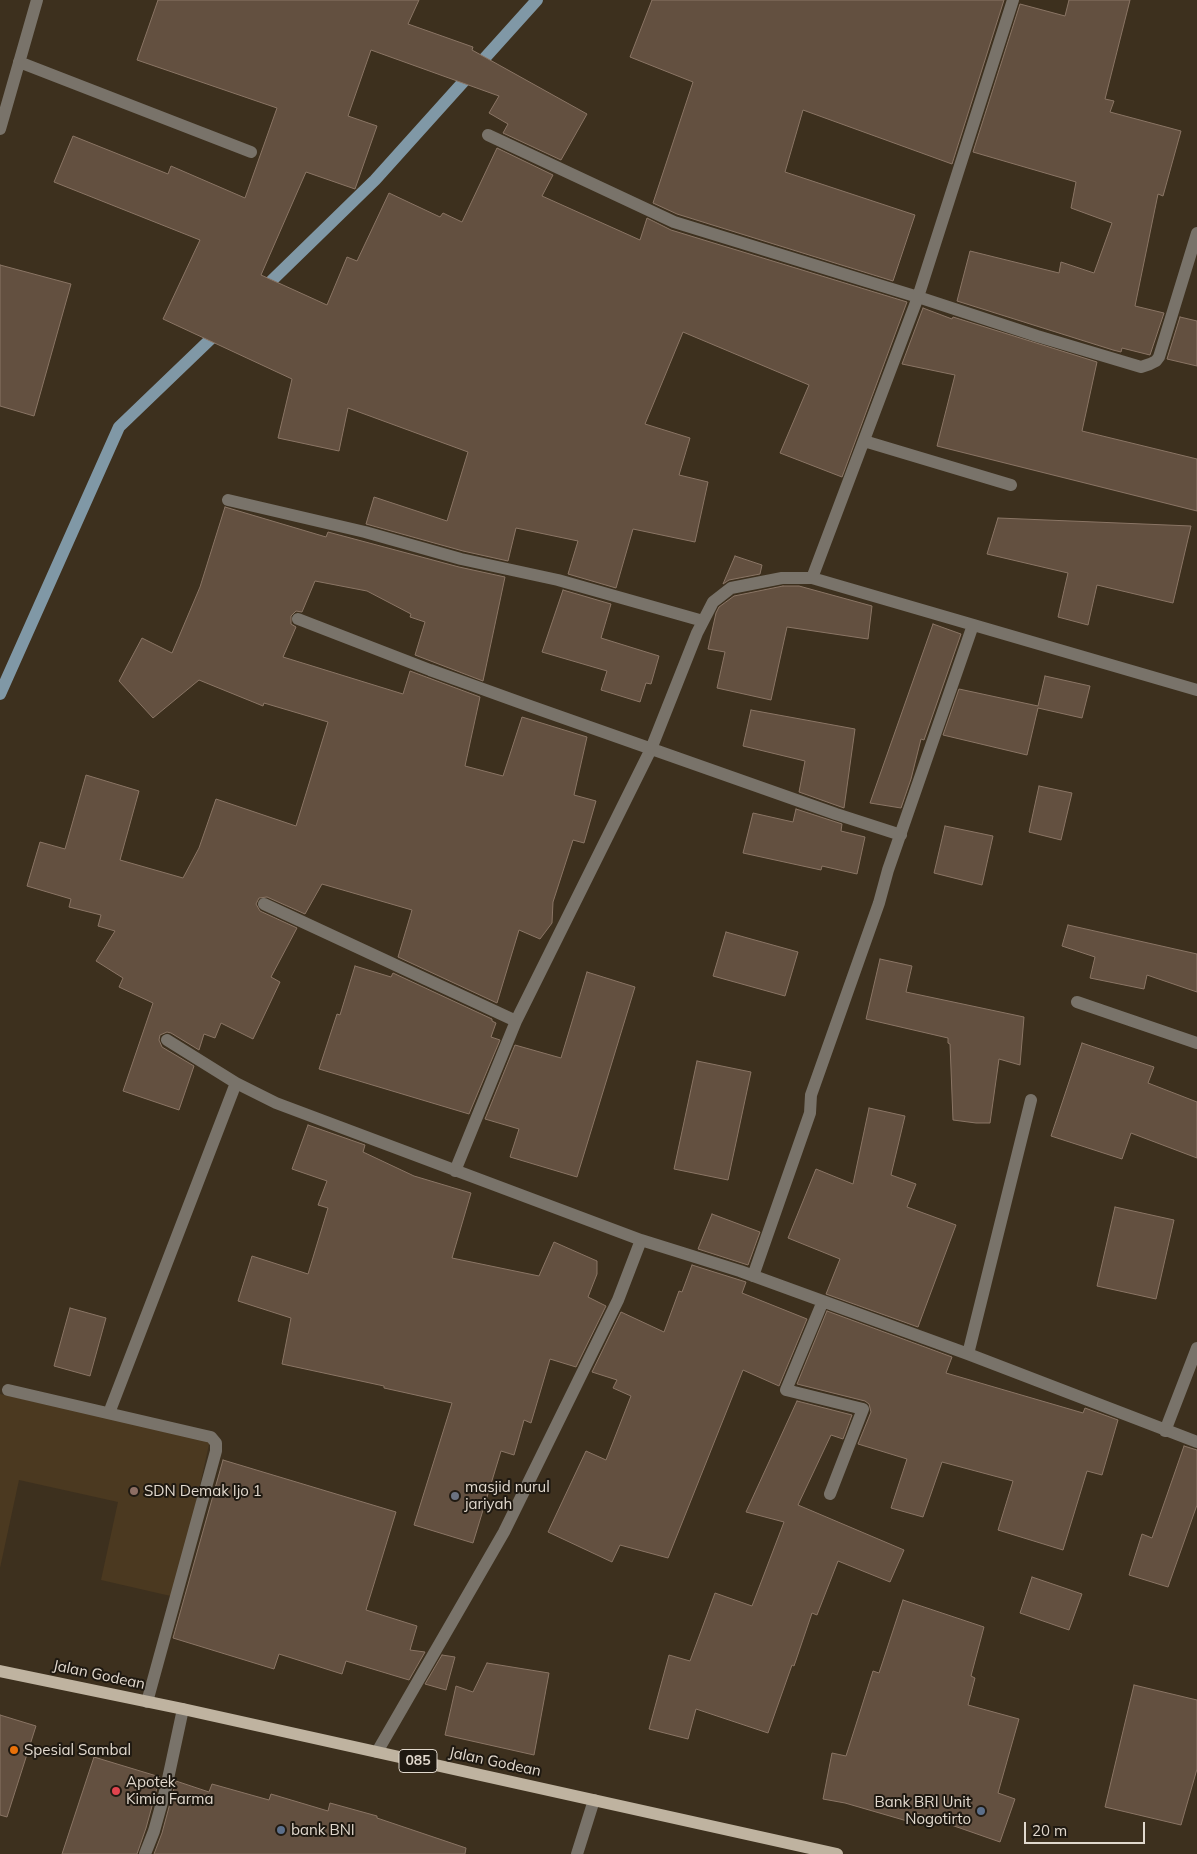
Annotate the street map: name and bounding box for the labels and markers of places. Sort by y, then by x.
place label: masjid nurul jariyah [465,1478,550,1513]
place label: SDN Demak Ijo 1 [144,1482,262,1500]
marker: SDN Demak Ijo 1 [128,1485,140,1497]
marker: masjid nurul jariyah [449,1490,461,1502]
place label: Spesial Sambal [24,1741,131,1759]
marker: Spesial Sambal [8,1744,20,1756]
place label: Apotek Kimia Farma [126,1773,213,1808]
marker: Apotek Kimia Farma [110,1785,122,1797]
place label: Bank BRI Unit Nogotirto [874,1793,971,1828]
marker: Bank BRI Unit Nogotirto [975,1805,987,1817]
place label: bank BNI [291,1821,355,1839]
marker: bank BNI [275,1824,287,1836]

